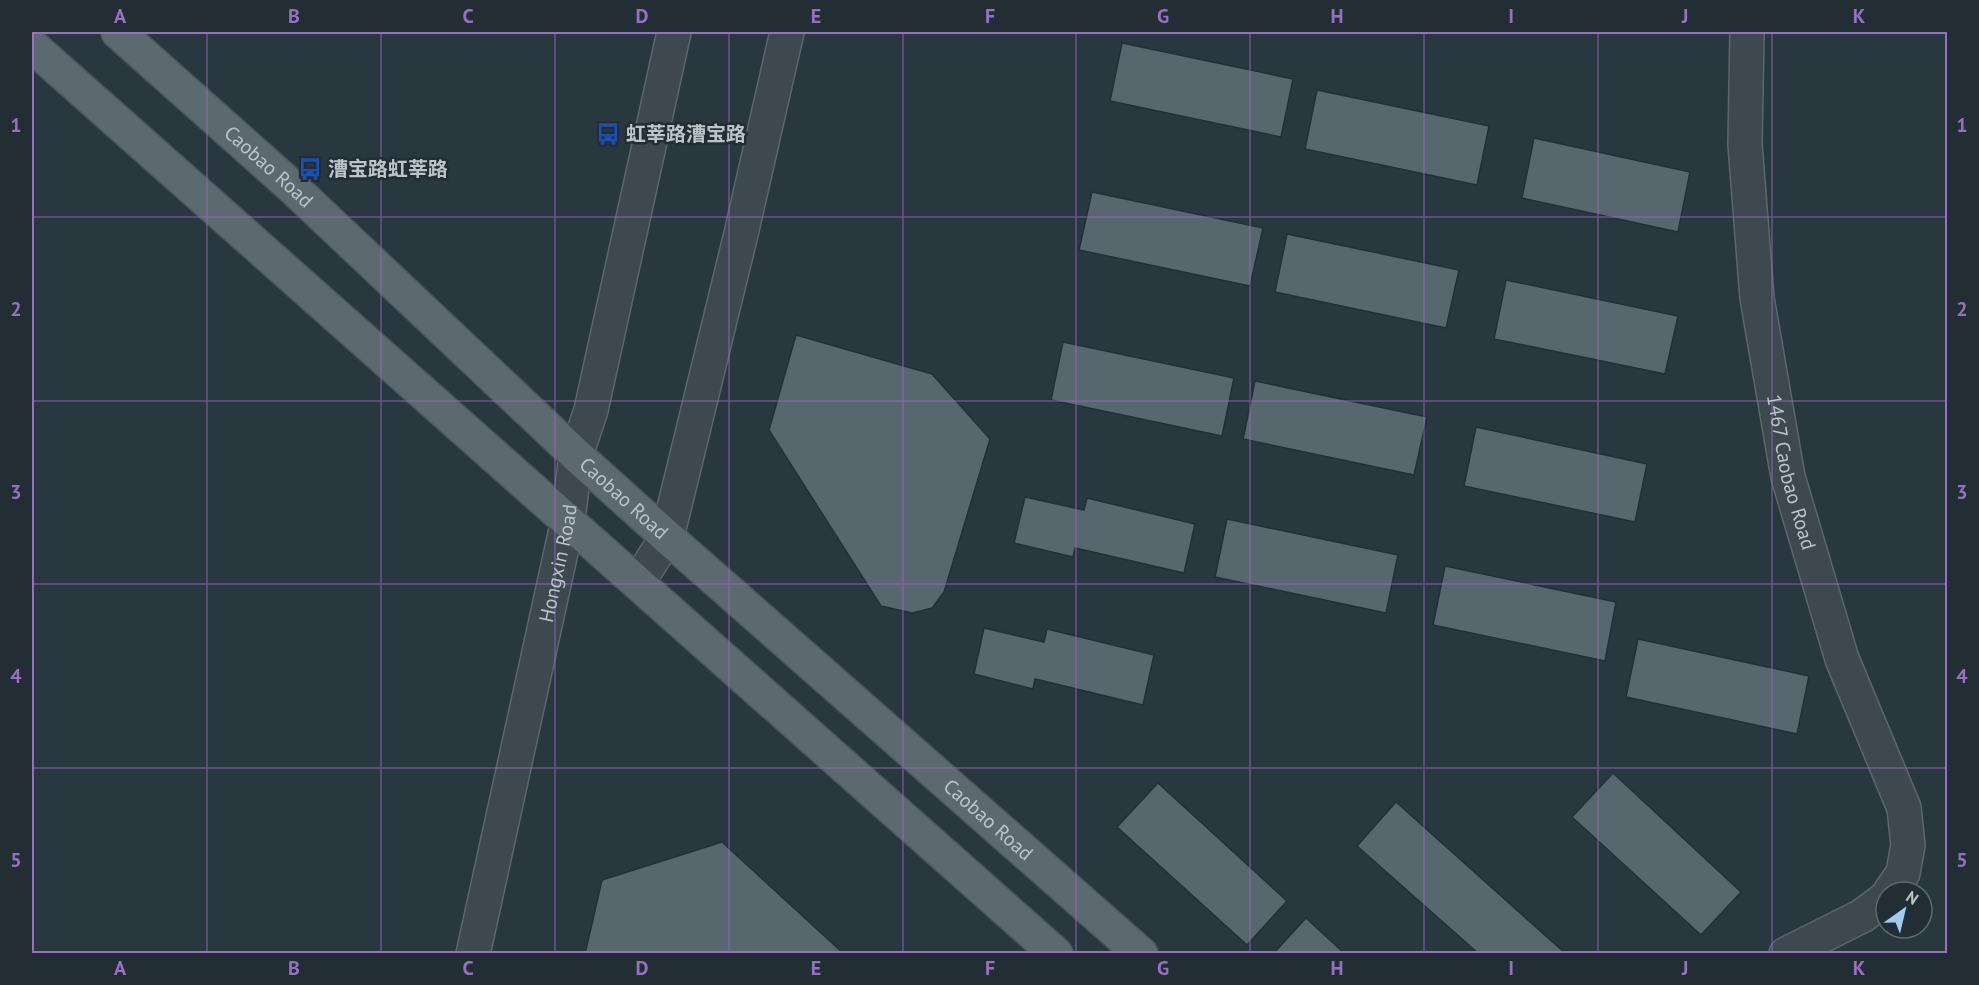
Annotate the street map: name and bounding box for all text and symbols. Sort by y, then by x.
text: A [114,3,127,29]
text: B [288,3,300,29]
text: C [462,3,474,29]
text: D [636,3,649,29]
text: E [811,3,821,29]
text: F [985,3,995,29]
text: G [1157,3,1169,29]
text: H [1330,3,1344,29]
text: I [1508,3,1514,29]
text: J [1681,3,1688,29]
text: K [1853,3,1866,29]
text: 1 [10,112,22,138]
text: 1 [1956,112,1968,138]
street label: Caobao Road [219,120,319,213]
bus stop icon: 虹莘路漕宝路 [595,121,621,147]
place label: 虹莘路漕宝路 [626,121,746,147]
bus stop icon: 漕宝路虹莘路 [297,156,323,182]
place label: 漕宝路虹莘路 [328,156,448,182]
text: 2 [10,296,22,322]
text: 2 [1956,296,1968,322]
street label: 1467 Caobao Road [1761,392,1822,553]
street label: Caobao Road [574,451,674,545]
text: 3 [10,479,22,505]
text: 3 [1956,479,1968,505]
street label: Hongxin Road [533,503,583,625]
text: 4 [10,663,22,689]
text: 4 [1956,663,1968,689]
street label: Caobao Road [938,773,1039,866]
text: 5 [10,847,22,873]
text: 5 [1956,847,1968,873]
north arrow [1874,880,1934,940]
text: N [1902,886,1922,909]
text: A [114,955,127,981]
text: B [288,955,300,981]
text: C [462,955,474,981]
text: D [636,955,649,981]
text: E [811,955,821,981]
text: F [985,955,995,981]
text: G [1157,955,1169,981]
text: H [1330,955,1344,981]
text: I [1508,955,1514,981]
text: J [1681,955,1688,981]
text: K [1853,955,1866,981]

